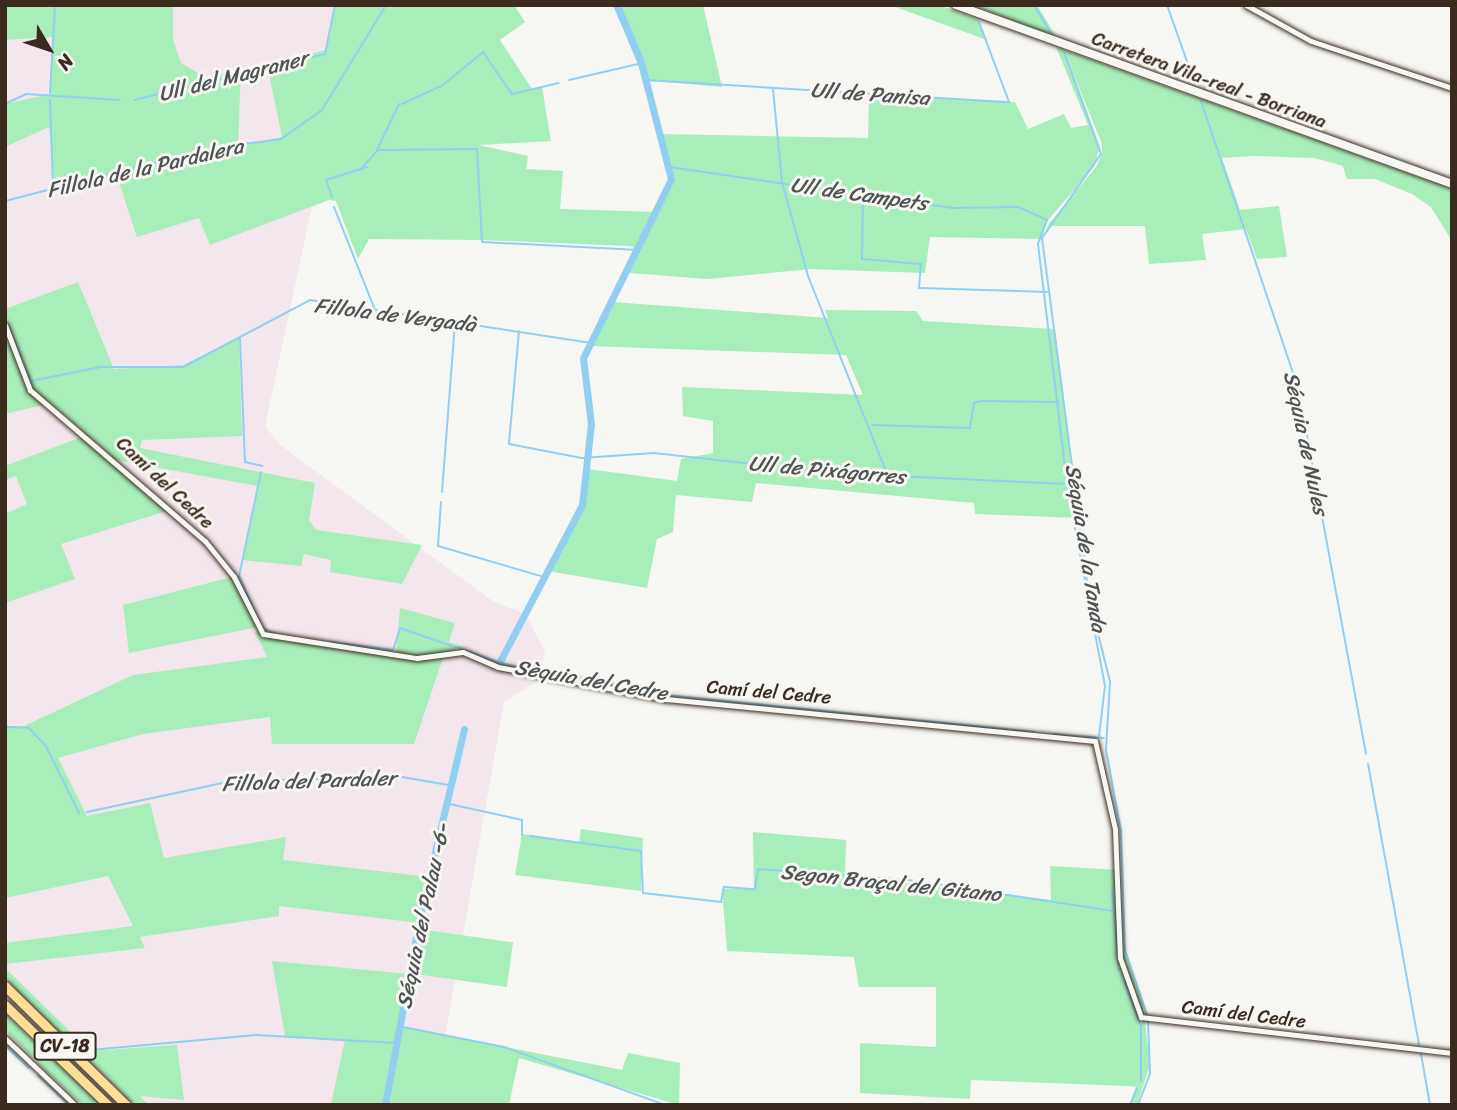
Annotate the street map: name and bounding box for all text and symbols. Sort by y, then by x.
north arrow [14,14,84,84]
street label: Carretera Vila-real - Borriana [1088,27,1330,133]
water label: Ull del Magraner [156,45,310,107]
text: N [49,47,83,78]
water label: Ull de Panisa [810,77,930,111]
water label: Fillola de la Pardalera [45,133,245,203]
water label: Ull de Campets [789,172,929,216]
water label: Fillola de Vergadà [313,293,477,337]
water label: Séquia de Nules [1278,369,1334,517]
street label: Camí del Cedre [111,432,219,534]
water label: Ull de Pixágorres [748,451,906,489]
water label: Séquia de la Tanda [1060,462,1112,634]
water label: Sèquia del Cedre [513,654,669,706]
street label: Camí del Cedre [705,675,833,709]
water label: Fillola del Pardaler [222,765,396,797]
water label: Séquia del Palau -6- [391,821,455,1011]
water label: Segon Braçal del Gitano [780,859,1002,907]
street label: Camí del Cedre [1180,995,1308,1033]
road number: CV-18 [34,1031,96,1060]

